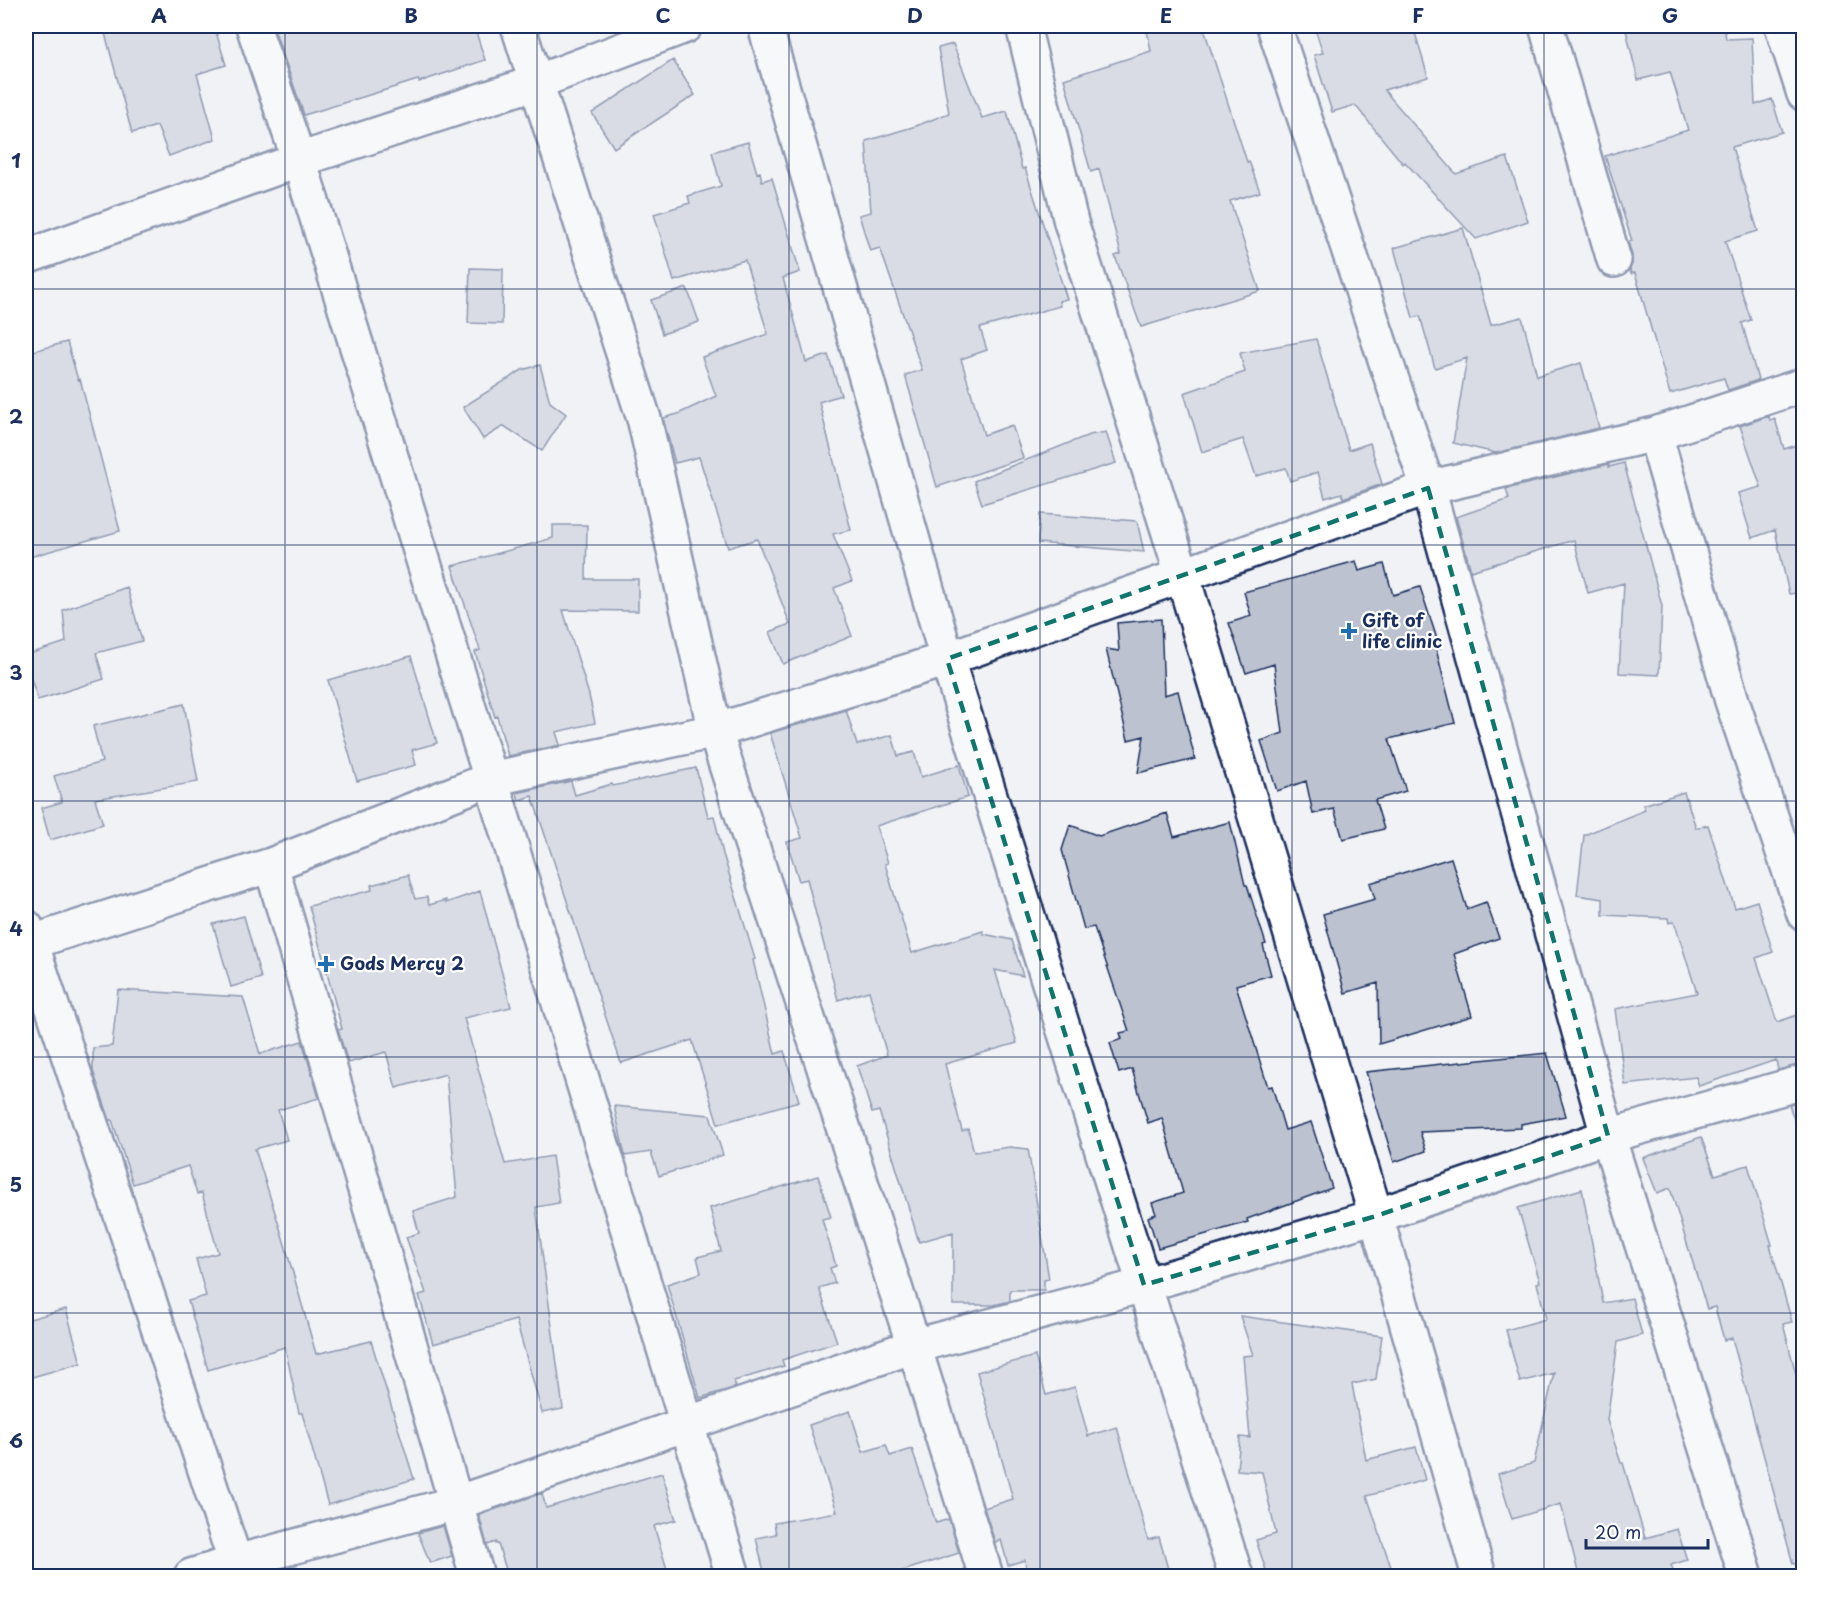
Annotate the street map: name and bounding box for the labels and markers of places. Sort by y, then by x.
place label: Gift of life clinic [1362,606,1442,654]
marker: Gift of life clinic [1340,622,1358,640]
place label: Gods Mercy 2 [340,949,464,976]
marker: Gods Mercy 2 [317,955,335,973]

